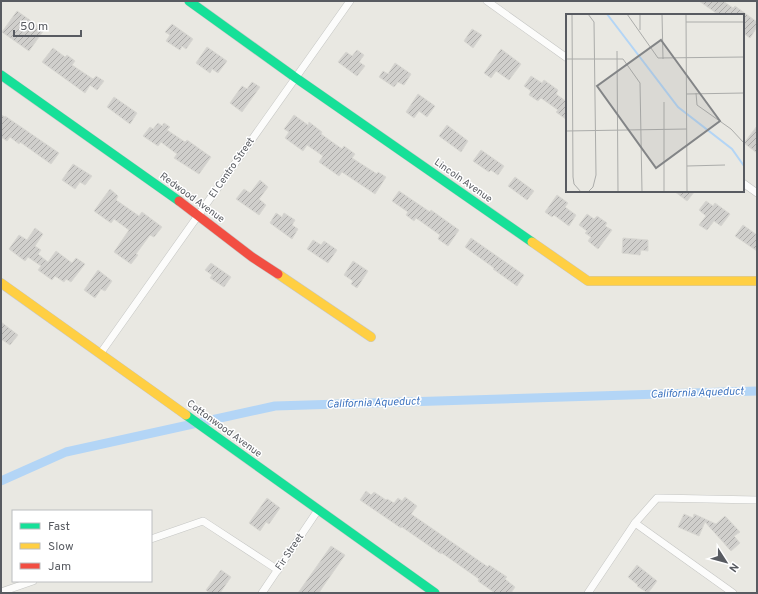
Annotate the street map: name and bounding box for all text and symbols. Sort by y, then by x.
scale bar [14,12,81,38]
inset map [566,14,744,192]
text: 50 m [20,19,48,35]
street label: El Centro Street [206,135,258,201]
street label: Lincoln Avenue [431,156,495,206]
street label: Redwood Avenue [157,170,227,226]
water label: California Aqueduct [650,384,745,402]
water label: California Aqueduct [326,394,421,412]
street label: Cottonwood Avenue [184,397,264,461]
legend [12,510,152,582]
text: Fast [48,519,70,535]
street label: Fir Street [273,531,307,573]
text: Slow [48,539,74,555]
north arrow [706,542,746,582]
text: Jam [48,559,71,575]
text: N [725,560,741,575]

